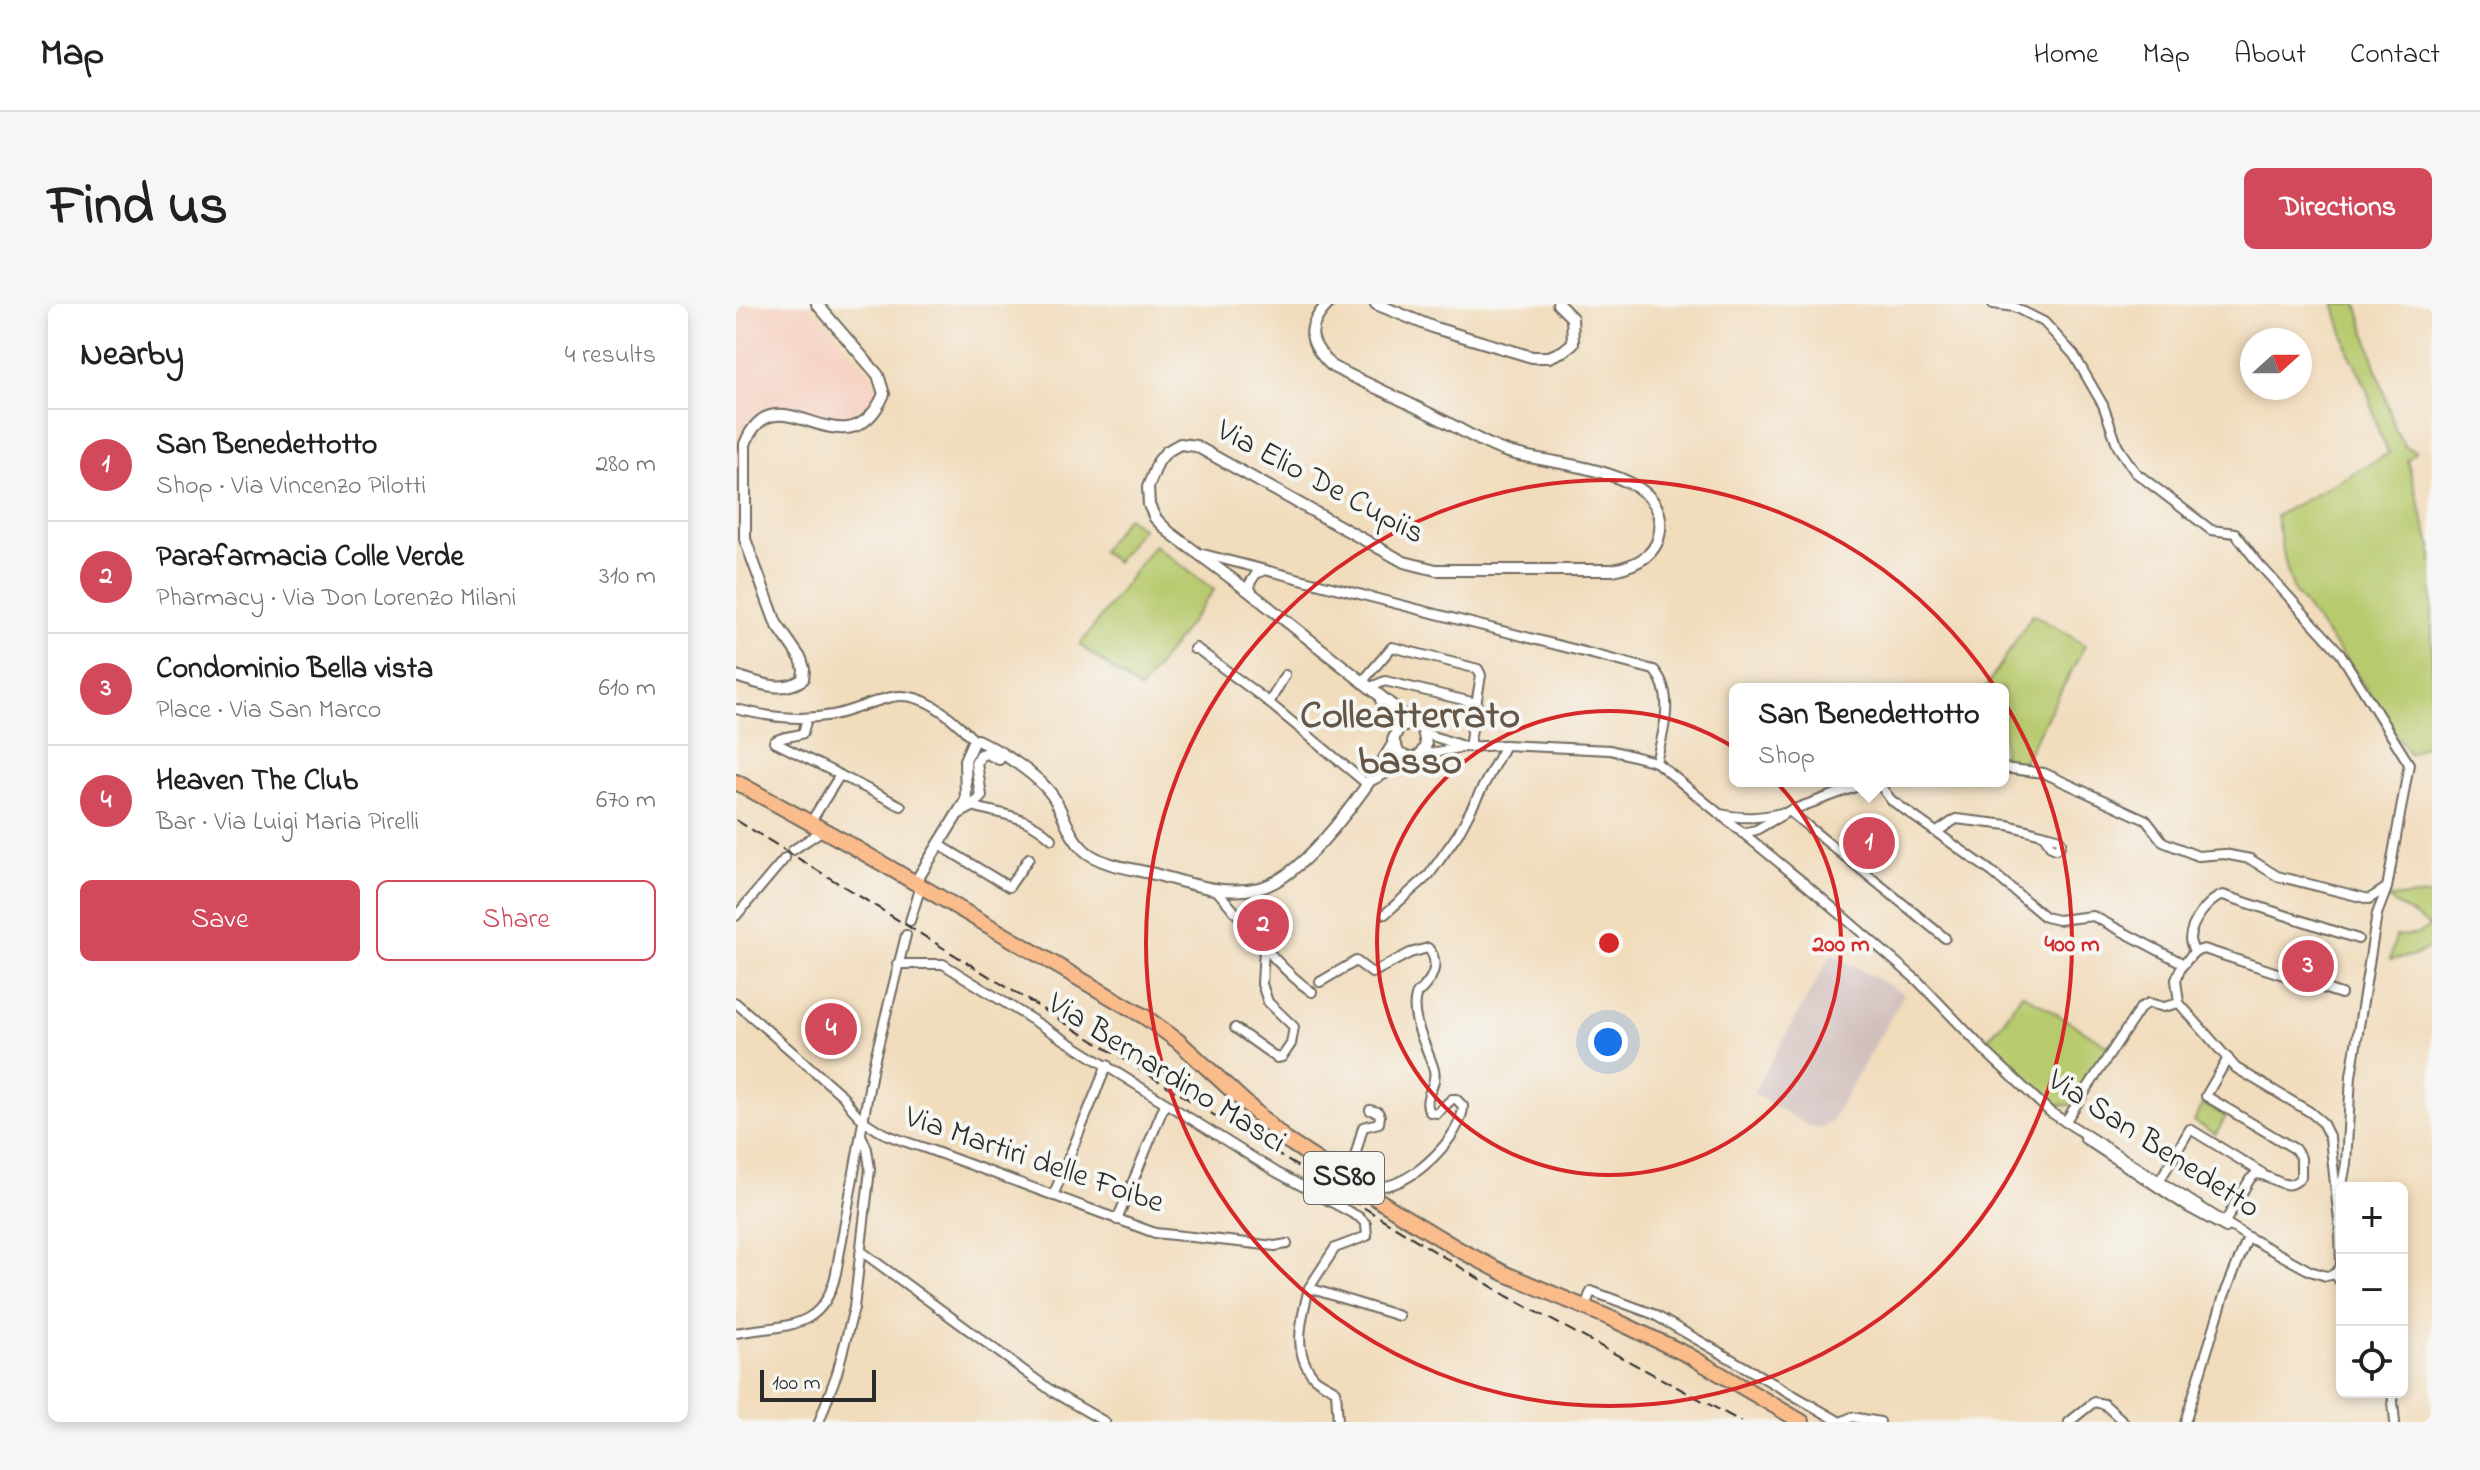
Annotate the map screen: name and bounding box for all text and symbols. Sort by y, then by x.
text: Map [40,27,104,83]
text: Home [2033,35,2099,76]
text: Map [2143,35,2190,76]
text: About [2234,35,2306,76]
text: Contact [2350,35,2440,76]
text: Find us [48,168,228,249]
button: Directions [2244,168,2432,249]
north arrow [2240,328,2312,400]
text: Nearby [80,331,184,381]
text: 4 results [565,337,656,375]
street label: Via Elio De Cupiis [1207,408,1432,558]
text: San Benedettotto [156,424,377,468]
text: 1 [102,446,110,484]
text: 280 m [595,446,656,484]
text: Shop · Via Vincenzo Pilotti [156,468,426,506]
text: Parafarmacia Colle Verde [156,536,464,580]
text: 2 [100,558,112,596]
text: 310 m [599,558,656,596]
text: Pharmacy · Via Don Lorenzo Milani [156,580,516,618]
text: Condominio Bella vista [156,648,433,692]
text: 3 [101,670,111,708]
text: 610 m [598,670,656,708]
popup [1729,683,2009,787]
district label: Colleatterrato basso [1300,688,1520,793]
text: Place · Via San Marco [156,692,381,730]
text: San Benedettotto [1758,694,1980,738]
text: Shop [1758,738,1815,776]
text: Heaven The Club [156,760,358,804]
text: 4 [101,782,111,820]
text: 670 m [596,782,656,820]
text: Bar · Via Luigi Maria Pirelli [156,804,419,842]
pin: 1 [1843,813,1895,873]
button: Save [80,880,360,961]
button: Share [376,880,656,961]
pin: 2 [1237,895,1289,955]
text: 200 m [1811,928,1870,963]
text: 400 m [2044,928,2100,963]
centre of rings [1595,929,1623,957]
pin: 3 [2282,936,2334,996]
street label: Via Bernardino Masci [1037,981,1294,1166]
pin: 4 [805,999,857,1059]
your location [1588,1022,1628,1062]
street label: Via San Benedetto [2036,1058,2269,1232]
street label: Via Martiri delle Foibe [897,1094,1171,1228]
road number: SS80 [1304,1152,1384,1204]
map controls [2336,1182,2408,1398]
button: + [2336,1182,2408,1254]
button: − [2336,1254,2408,1326]
button: locate [2336,1326,2408,1398]
scale bar [760,1366,876,1402]
text: 100 m [772,1368,821,1400]

